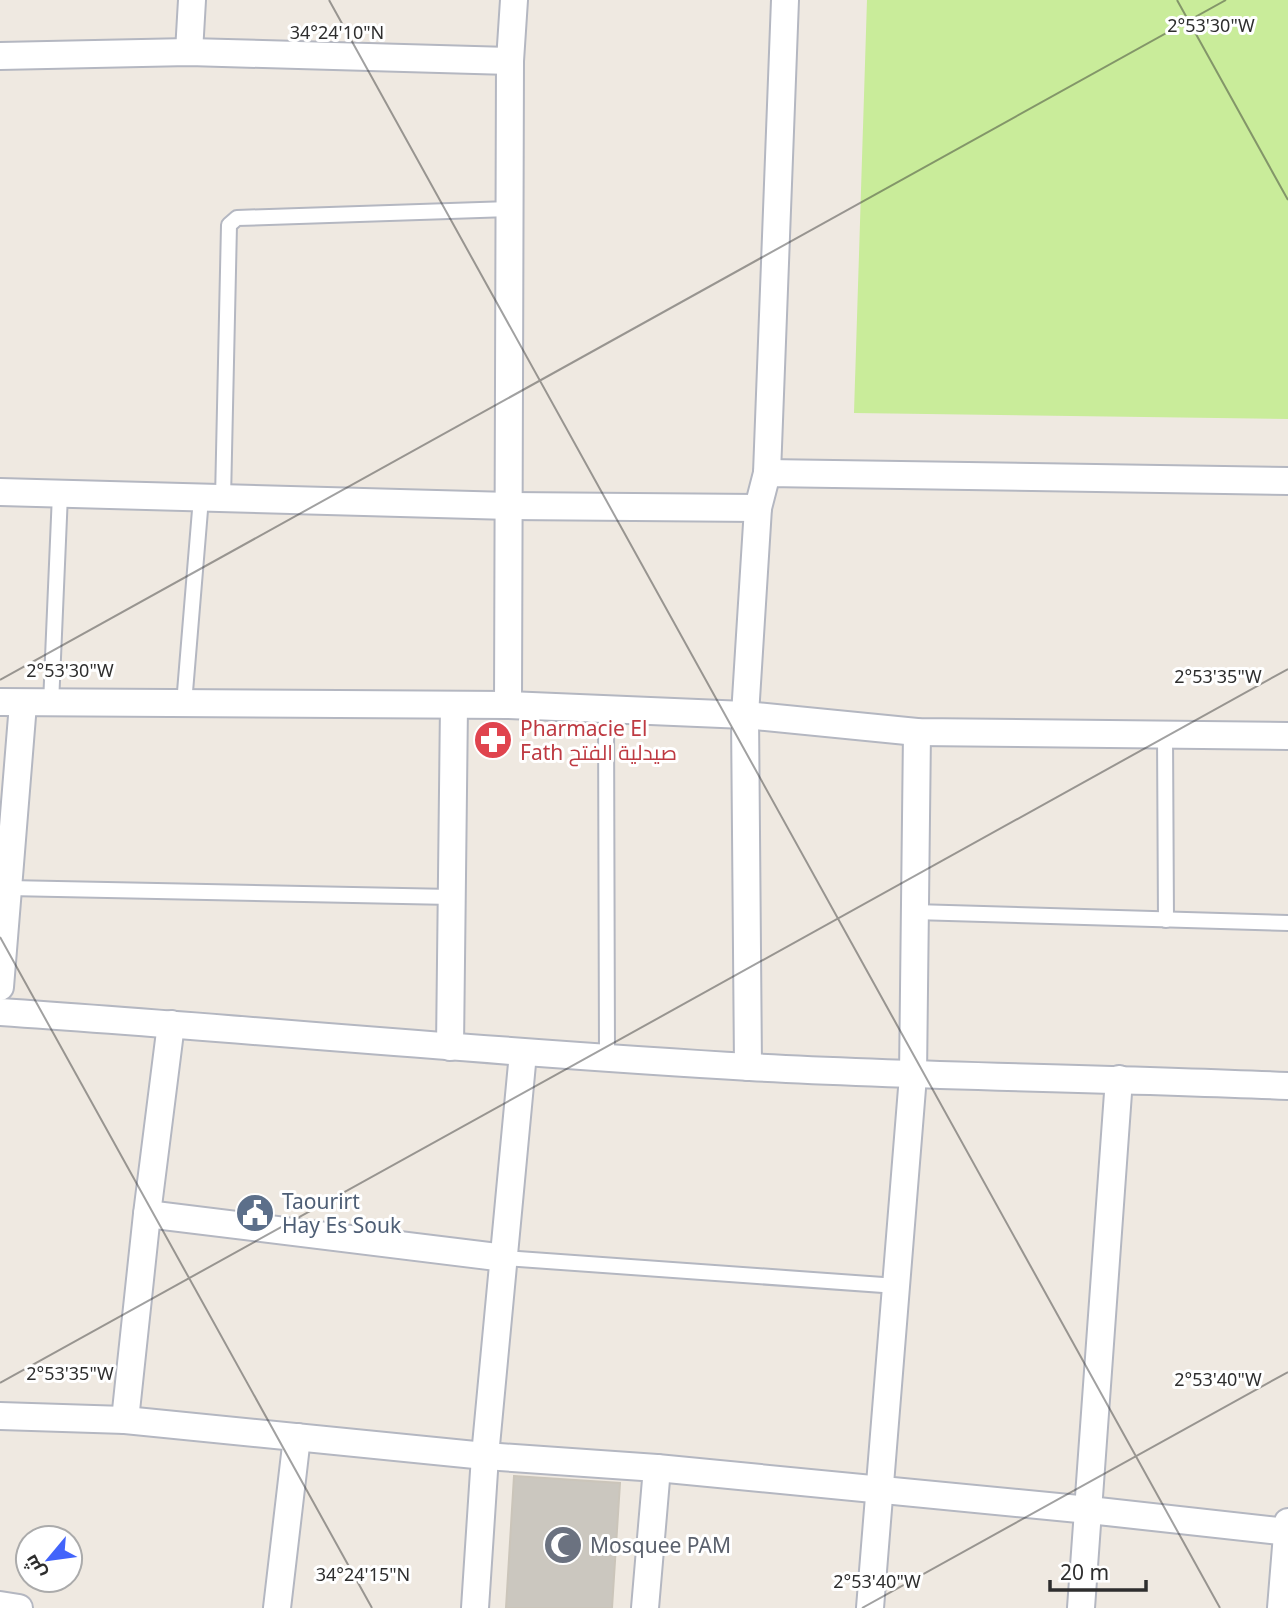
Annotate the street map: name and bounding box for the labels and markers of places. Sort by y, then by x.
place label: Pharmacie El Fath صيدلية الفتح [520,714,677,767]
pharmacy icon: Pharmacie El Fath صيدلية الفتح [472,719,514,761]
place label: Taourirt Hay Es Souk [282,1187,402,1239]
public building icon: Taourirt Hay Es Souk [234,1192,276,1234]
mosque icon: Mosquee PAM [542,1524,584,1566]
place label: Mosquee PAM [590,1531,731,1559]

